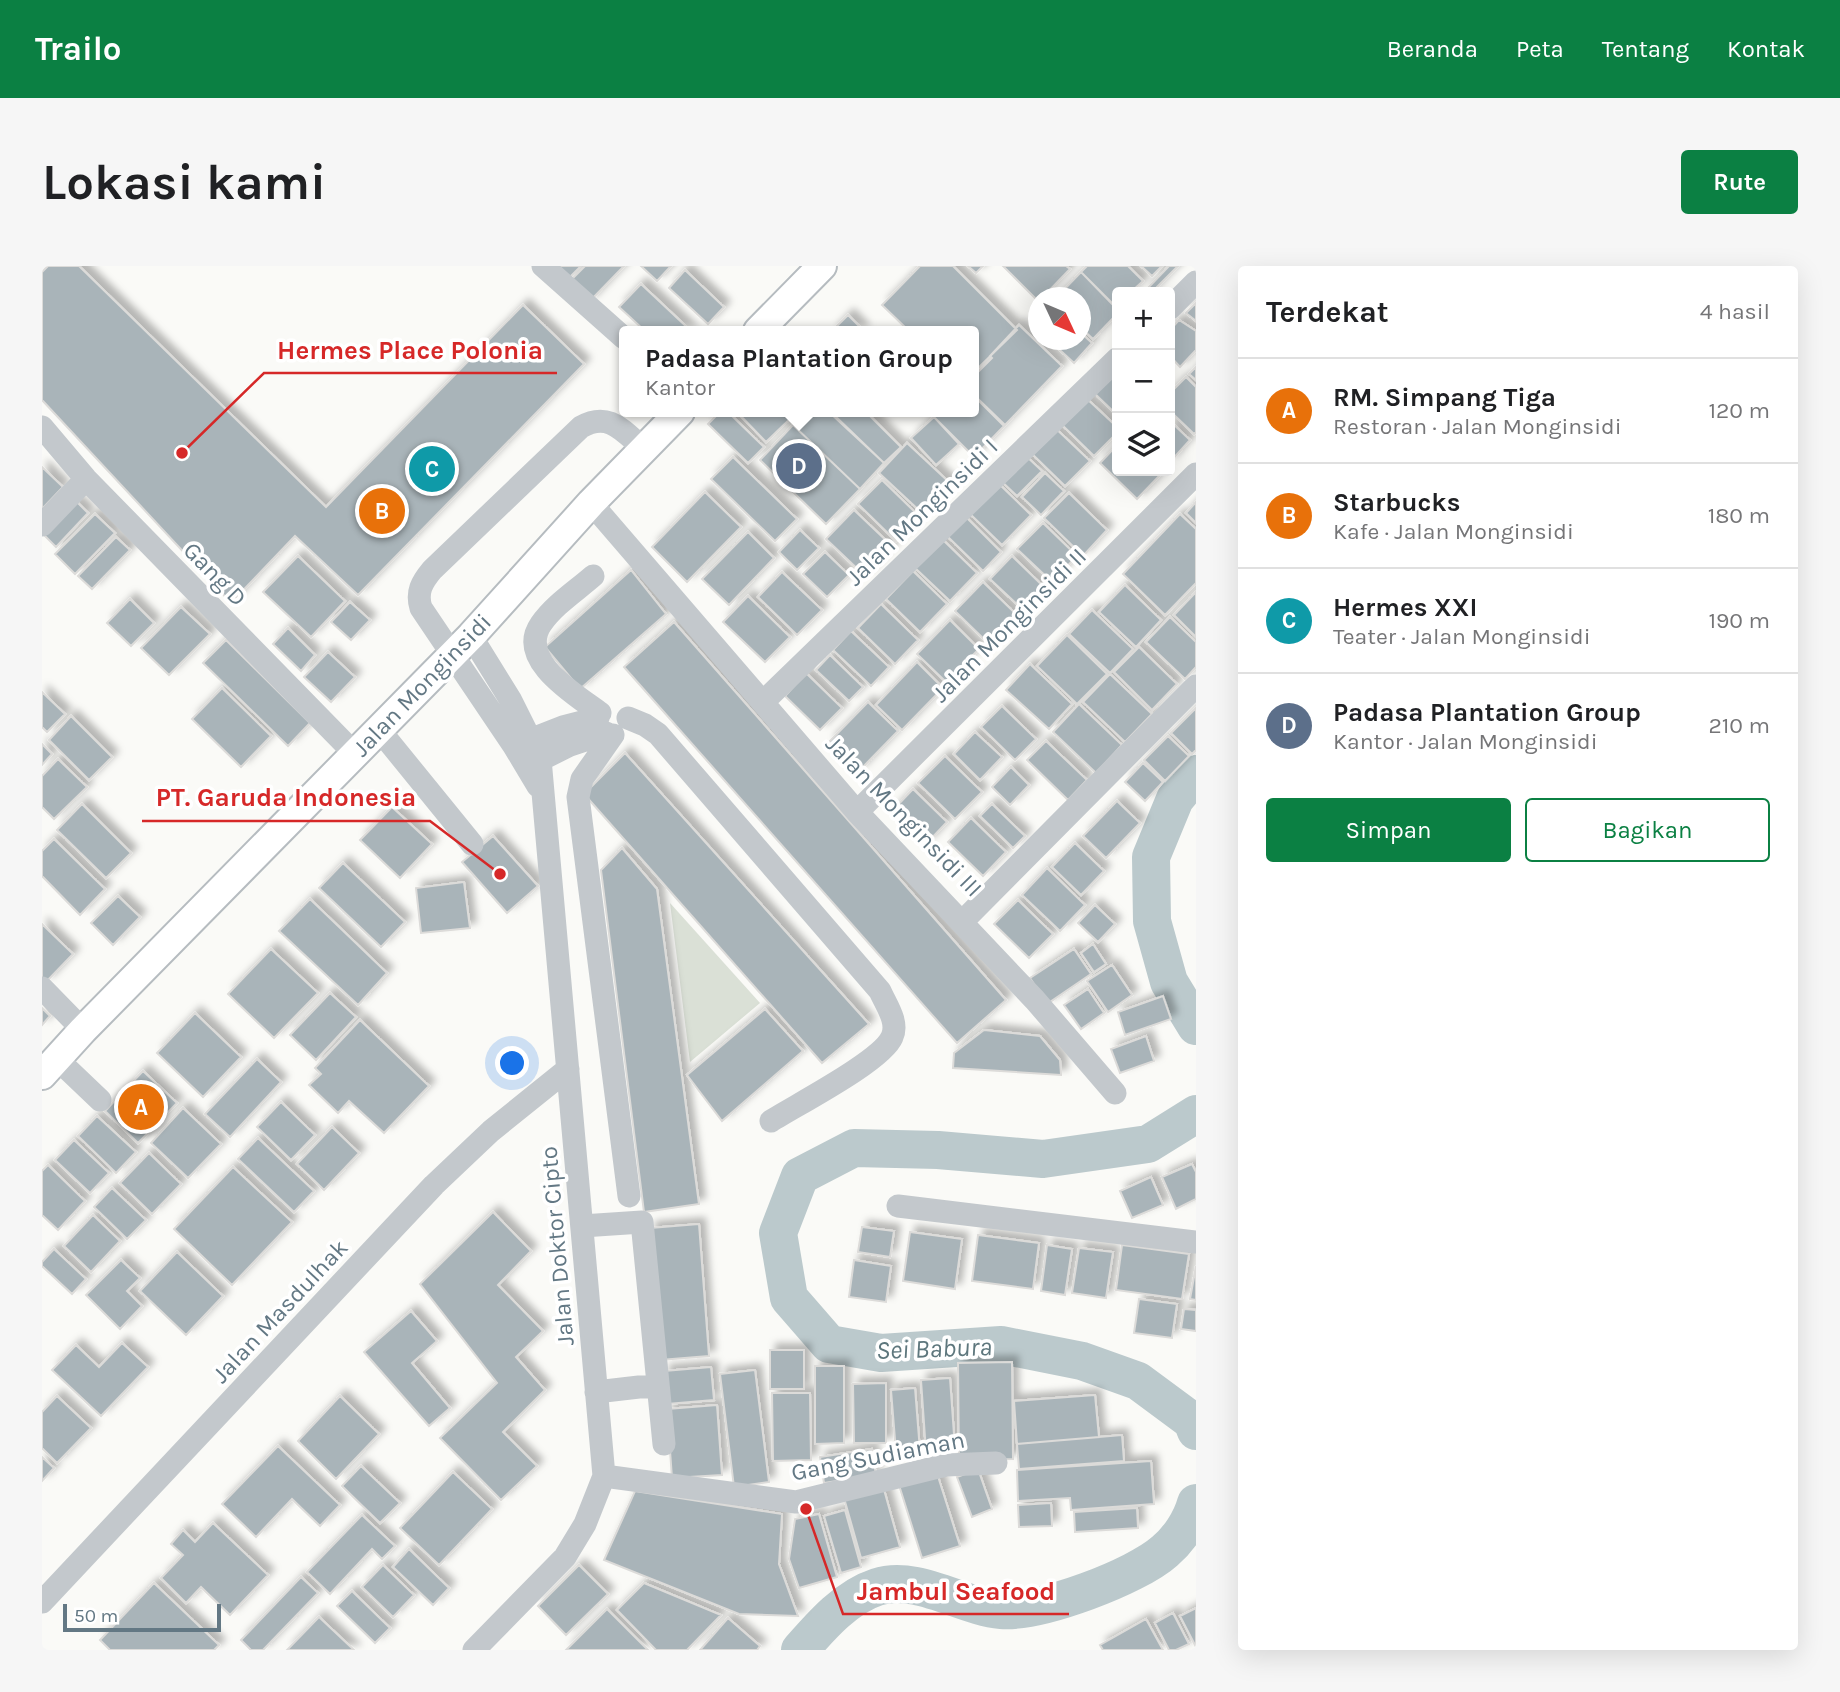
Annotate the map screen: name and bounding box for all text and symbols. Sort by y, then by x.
text: Trailo [35,30,122,68]
text: Beranda [1387,35,1478,63]
text: Peta [1516,35,1564,63]
text: Tentang [1602,35,1689,63]
text: Kontak [1727,35,1805,63]
button: Rute [1681,150,1798,214]
text: Lokasi kami [42,154,326,211]
north arrow [1028,287,1091,350]
map controls [1112,287,1175,476]
button: + [1112,287,1175,350]
text: Terdekat [1266,294,1389,330]
text: 4 hasil [1700,298,1770,325]
callout: Hermes Place Polonia [264,326,557,373]
popup [619,326,979,417]
text: Hermes Place Polonia [277,335,543,366]
text: Padasa Plantation Group [645,343,953,374]
button: − [1112,350,1175,413]
text: Kantor [645,374,715,401]
text: RM. Simpang Tiga [1333,382,1556,413]
text: A [1282,397,1296,424]
text: 120 m [1708,397,1770,424]
button: layers [1112,413,1175,476]
text: Restoran · Jalan Monginsidi [1333,413,1622,440]
street label: Jalan Monginsidi I [840,433,1004,591]
pin: D [776,440,822,492]
pin: C [409,443,455,495]
pin: B [359,485,405,537]
text: Starbucks [1333,487,1460,518]
text: B [1282,502,1296,529]
text: 180 m [1708,502,1770,529]
text: Kafe · Jalan Monginsidi [1333,518,1574,545]
street label: Gang D [178,536,252,612]
street label: Jalan Monginsidi II [926,542,1092,708]
text: Hermes XXI [1333,592,1478,623]
text: C [1282,607,1296,634]
text: 190 m [1708,607,1770,634]
street label: Jalan Monginsidi [347,608,497,762]
text: Teater · Jalan Monginsidi [1333,623,1591,650]
text: Padasa Plantation Group [1333,697,1641,728]
text: D [1281,712,1297,739]
text: 210 m [1708,712,1770,739]
text: Kantor · Jalan Monginsidi [1333,728,1598,755]
street label: Jalan Monginsidi III [820,730,988,902]
callout: PT. Garuda Indonesia [142,774,430,821]
text: PT. Garuda Indonesia [156,782,416,813]
button: Simpan [1266,798,1511,862]
button: Bagikan [1525,798,1770,862]
your location [495,1046,529,1080]
pin: A [118,1081,164,1133]
street label: Jalan Doktor Cipto [534,1145,580,1347]
street label: Jalan Masdulhak [206,1233,354,1389]
water label: Sei Babura [875,1331,993,1366]
street label: Gang Sudiaman [789,1425,967,1487]
callout: Jambul Seafood [843,1567,1069,1614]
text: Jambul Seafood [857,1576,1055,1607]
scale bar [63,1601,220,1633]
text: 50 m [74,1605,118,1627]

